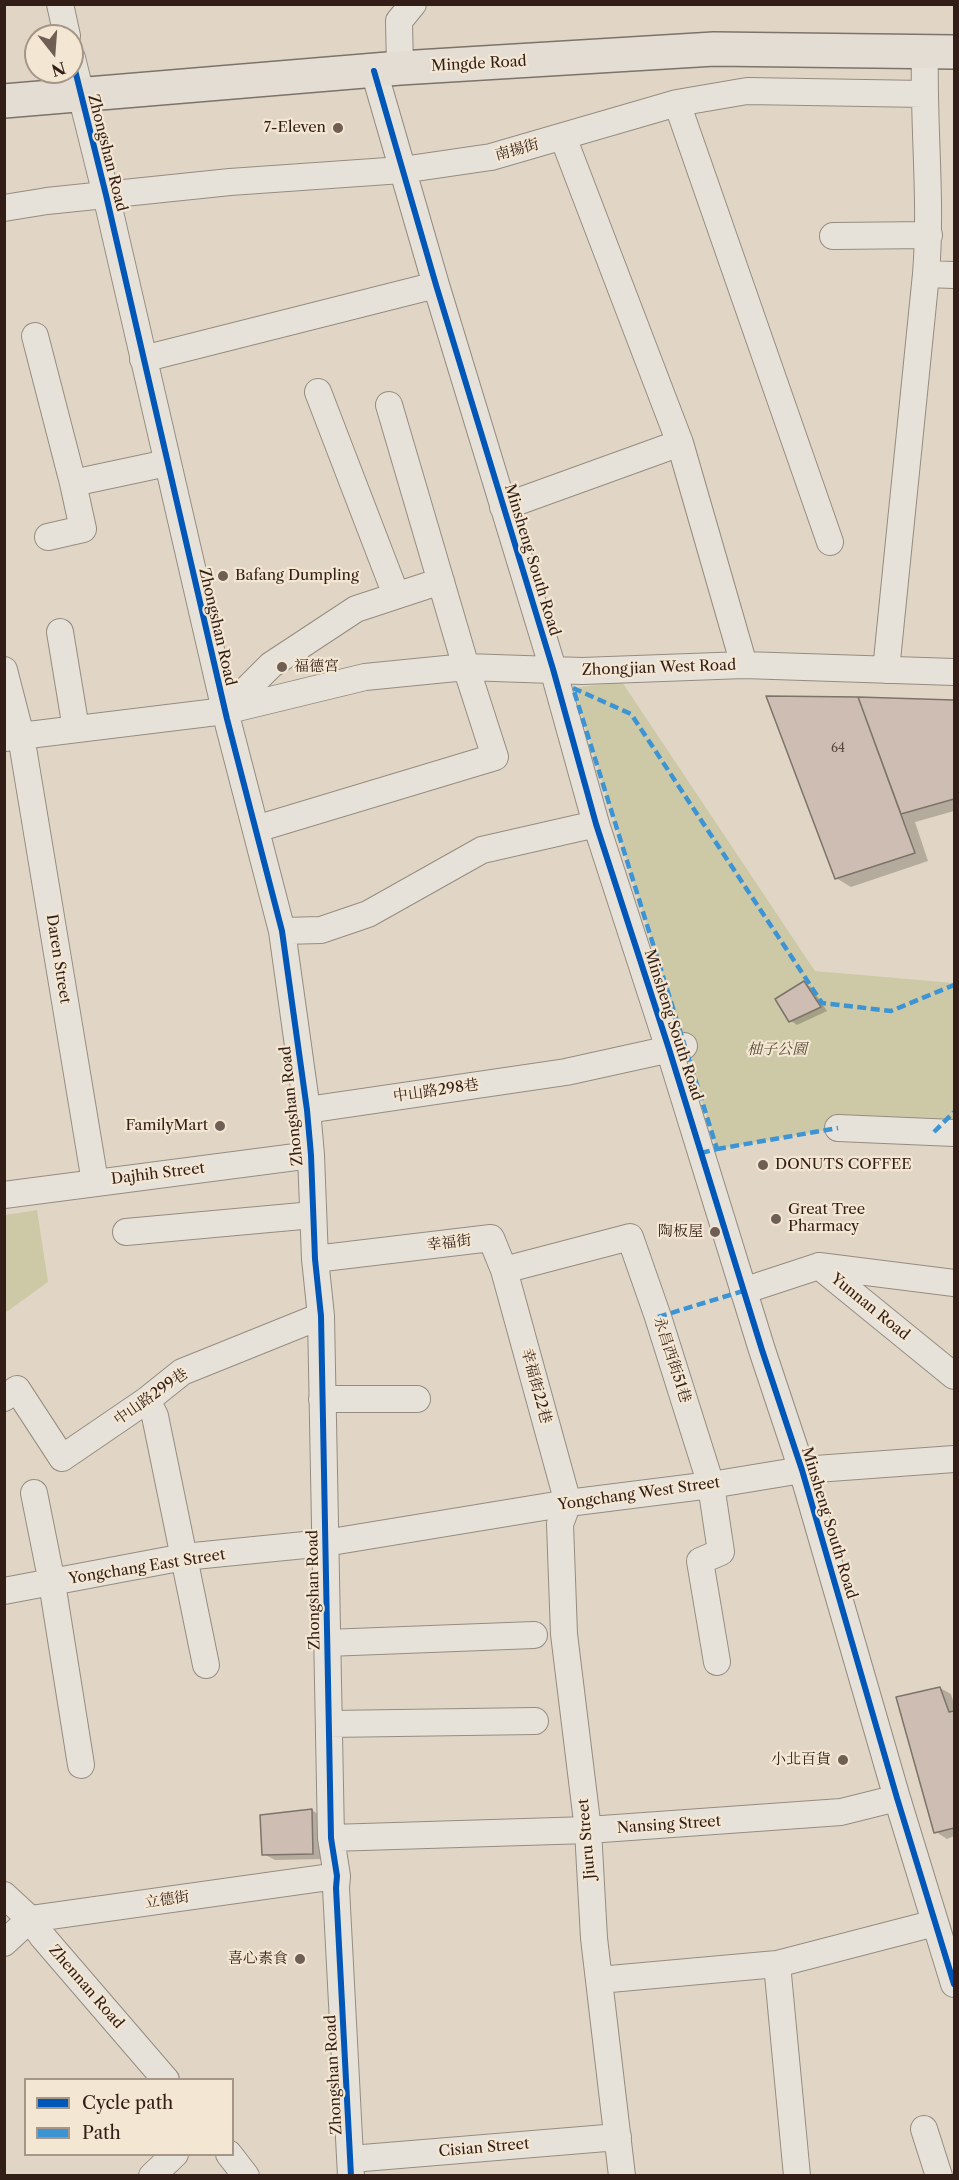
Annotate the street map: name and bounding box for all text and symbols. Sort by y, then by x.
north arrow [24,24,84,84]
street label: Mingde Road [431,53,527,75]
text: N [49,58,68,81]
street label: Zhongshan Road [84,92,130,214]
place label: 7-Eleven [264,119,326,137]
marker: 7-Eleven [331,121,345,135]
street label: 南揚街 [493,135,541,165]
street label: Minsheng South Road [500,482,564,638]
street label: Zhongshan Road [195,566,239,688]
place label: Bafang Dumpling [235,567,359,585]
marker: Bafang Dumpling [216,569,230,583]
street label: Zhongjian West Road [582,656,736,680]
place label: 福德宮 [294,658,339,676]
marker: 福德宮 [275,660,289,674]
house number: 64 [831,742,845,756]
street label: Daren Street [42,913,74,1005]
street label: Minsheng South Road [640,947,706,1103]
park label: 柚子公園 [747,1041,807,1059]
street label: Zhongshan Road [277,1045,307,1167]
street label: 中山路298巷 [392,1076,480,1106]
place label: FamilyMart [125,1117,208,1135]
marker: FamilyMart [213,1119,227,1133]
place label: DONUTS COFFEE [775,1156,912,1174]
marker: DONUTS COFFEE [756,1158,770,1172]
street label: Dajhih Street [110,1159,206,1189]
place label: Great Tree Pharmacy [788,1201,865,1236]
marker: Great Tree Pharmacy [769,1212,783,1226]
place label: 陶板屋 [658,1223,703,1241]
marker: 陶板屋 [708,1225,722,1239]
street label: 幸福街 [426,1231,472,1255]
street label: Yunnan Road [827,1270,913,1344]
street label: 永昌西街51巷 [650,1315,694,1405]
street label: 幸福街22巷 [517,1346,555,1426]
street label: 中山路299巷 [111,1365,191,1429]
street label: Minsheng South Road [797,1445,861,1601]
street label: Yongchang West Street [557,1474,721,1514]
street label: Zhongshan Road [304,1530,324,1650]
street label: Yongchang East Street [67,1546,227,1588]
place label: 小北百貨 [771,1751,831,1769]
marker: 小北百貨 [836,1753,850,1767]
street label: Jiuru Street [574,1798,600,1880]
street label: Nansing Street [616,1812,722,1838]
street label: 立德街 [143,1888,191,1912]
street label: Zhennan Road [45,1941,127,2033]
place label: 喜心素食 [228,1950,288,1968]
marker: 喜心素食 [293,1952,307,1966]
street label: Zhongshan Road [322,2014,346,2136]
legend [24,2078,234,2156]
text: Cycle path [82,2092,173,2114]
text: Path [82,2122,121,2144]
street label: Cisian Street [438,2135,530,2161]

